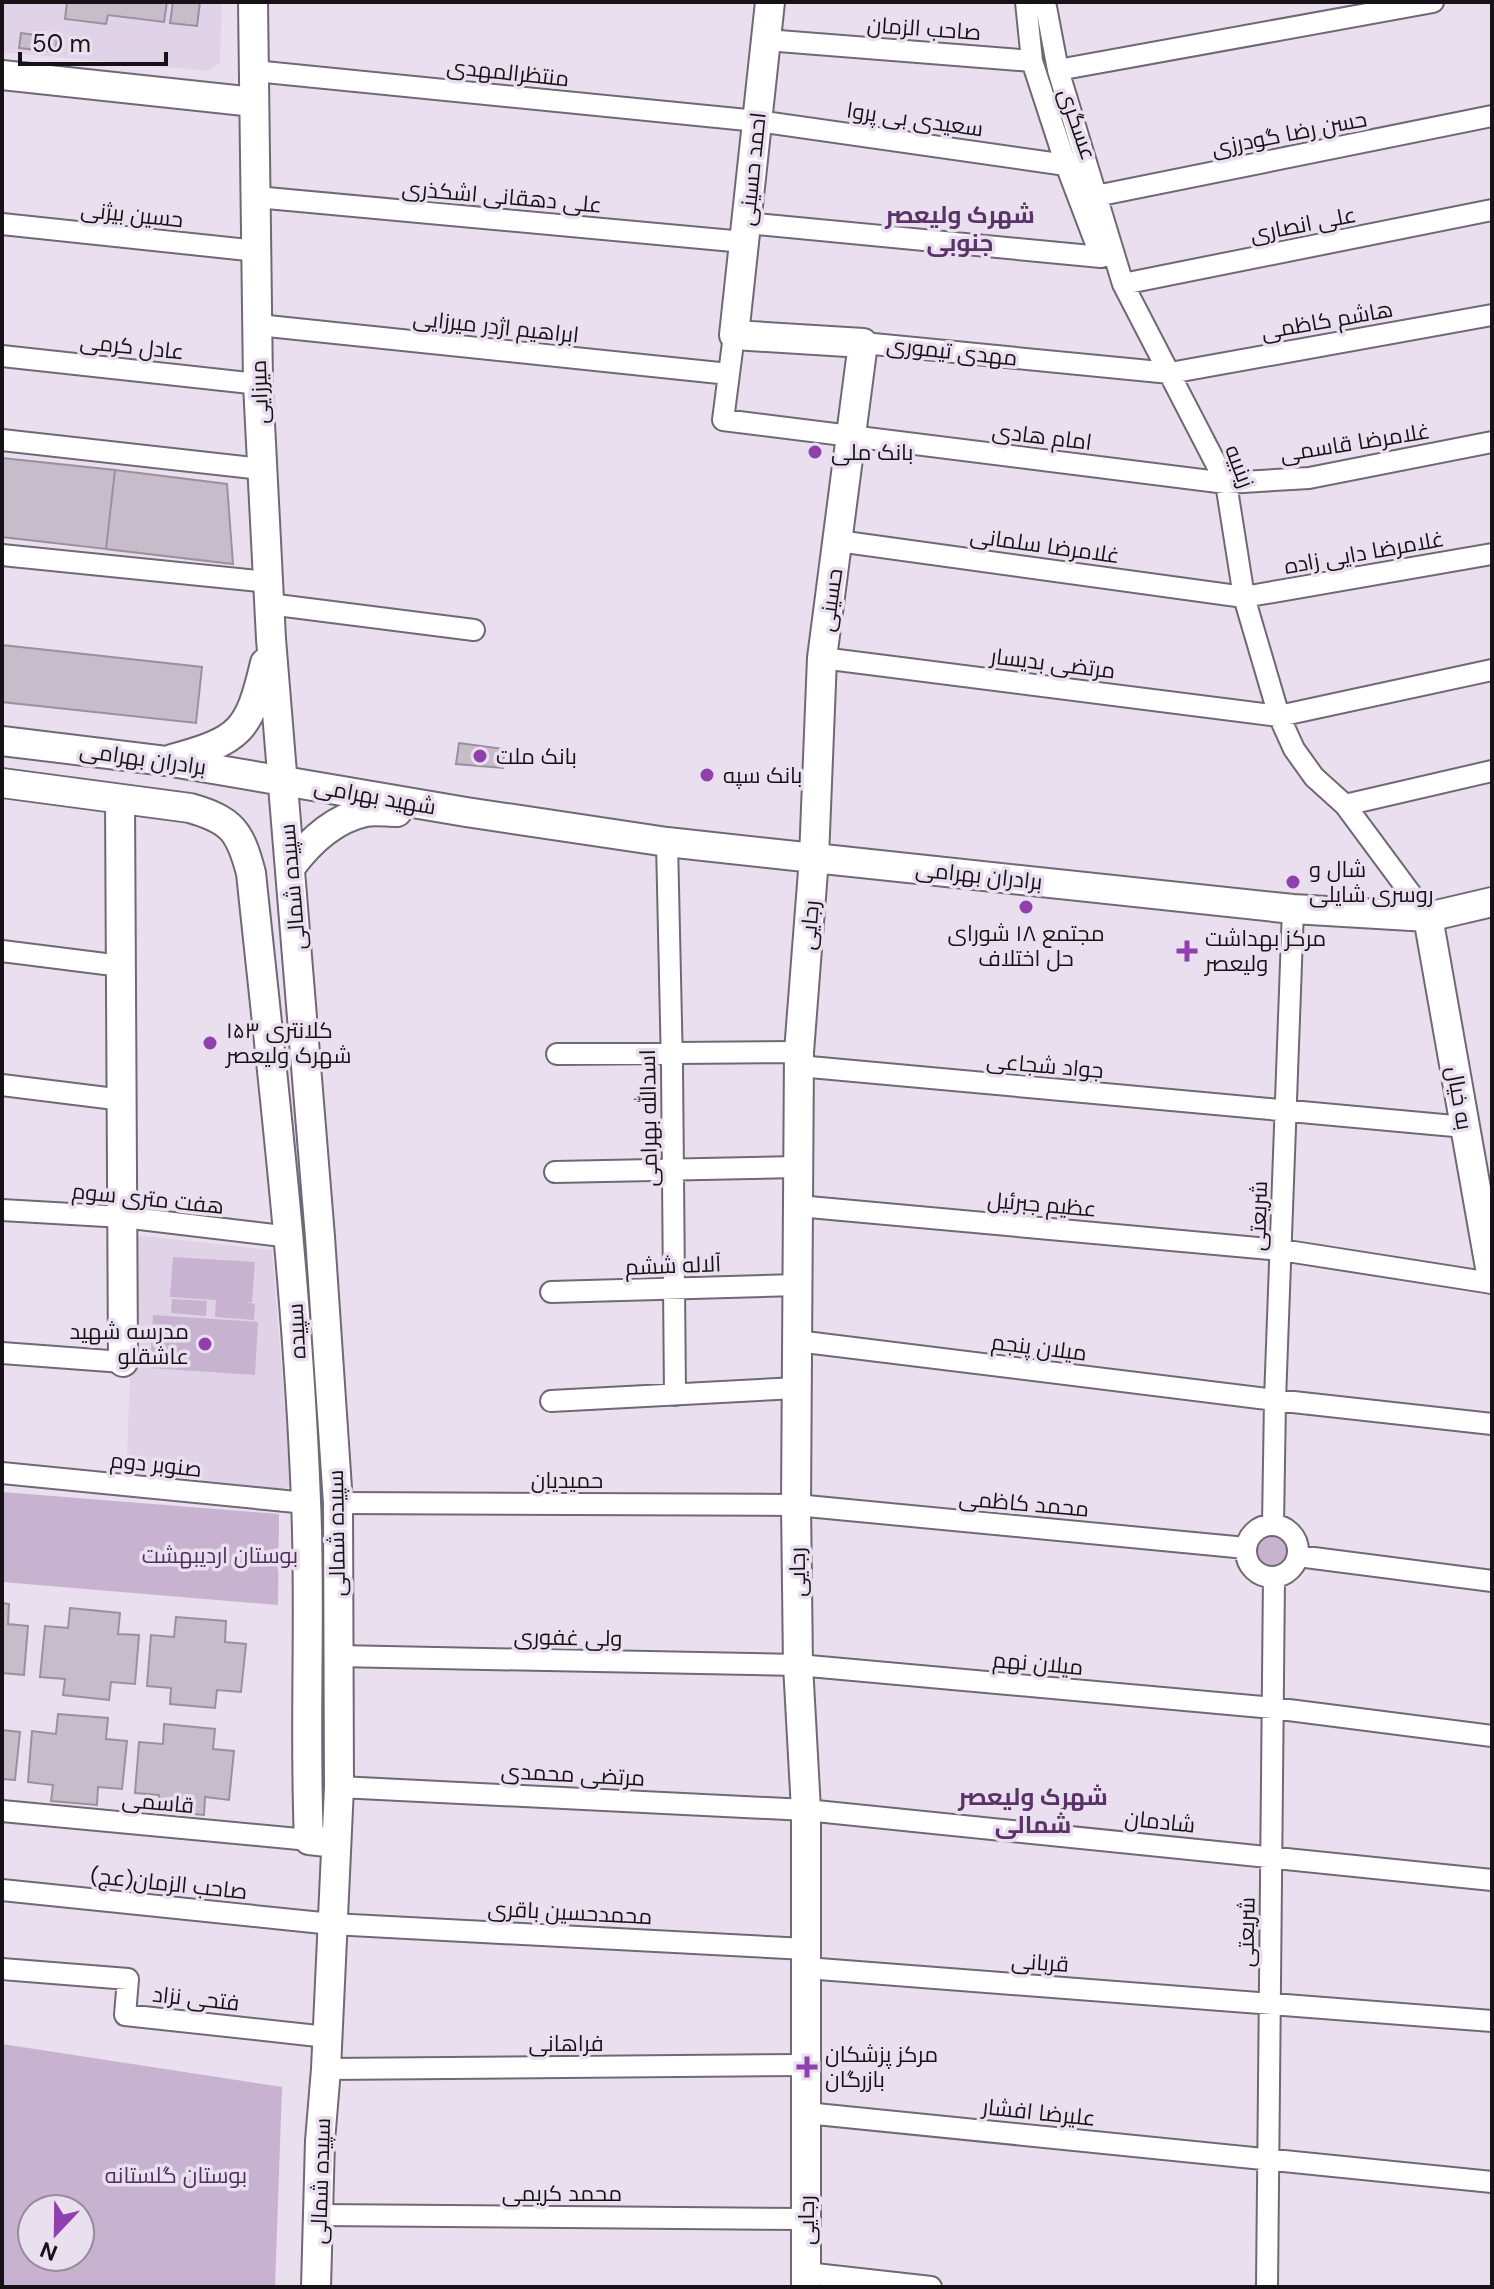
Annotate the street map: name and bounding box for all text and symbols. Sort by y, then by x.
street label: صاحب الزمان [866,10,982,47]
scale bar [20,16,166,66]
text: 50 m [32,28,91,59]
street label: منتظرالمهدی [445,52,571,93]
street label: عسگری [1052,85,1103,164]
street label: سعیدی بی پروا [845,96,985,143]
street label: حسن رضا گودرزی [1209,104,1369,163]
street label: احمد حسینی [732,111,773,227]
street label: علی دهقانی اشکذری [401,173,603,220]
street label: حسین بیژنی [79,195,185,234]
district label: شهرک ولیعصر جنوبی [884,199,1035,258]
street label: علی انصاری [1248,200,1359,249]
street label: هاشم کاظمی [1259,295,1395,347]
street label: ابراهیم اژدر میرزایی [411,303,580,351]
street label: عادل کرمی [78,327,185,366]
street label: مهدی تیموری [885,330,1019,373]
street label: میرزایی [244,359,275,425]
street label: امام هادی [990,416,1094,458]
street label: غلامرضا قاسمی [1278,416,1432,469]
place label: بانک ملی [831,438,913,467]
street label: زینبیه [1218,441,1261,492]
marker: بانک ملی [806,443,824,461]
street label: غلامرضا سلمانی [968,521,1121,570]
street label: غلامرضا دایی زاده [1282,524,1446,581]
street label: حسینی [812,567,849,634]
street label: مرتضی بدیسار [987,641,1117,686]
street label: برادران بهرامی [78,735,208,782]
place label: بانک ملت [496,742,577,771]
marker: بانک ملت [471,747,489,765]
place label: بانک سپه [723,761,802,790]
marker: بانک سپه [698,766,716,784]
street label: شهید بهرامی [312,772,438,821]
street label: سپیده شمالی [273,823,312,951]
street label: برادران بهرامی [914,854,1044,897]
place label: شال و روسری شایلی [1309,855,1434,909]
marker: شال و روسری شایلی [1284,873,1302,891]
marker: مجتمع ۱۸ شورای حل اختلاف [1017,898,1035,916]
street label: رجایی [793,899,826,951]
place label: مجتمع ۱۸ شورای حل اختلاف [947,919,1105,973]
place label: مرکز بهداشت ولیعصر [1203,924,1326,978]
marker: مرکز بهداشت ولیعصر [1176,940,1198,962]
place label: کلانتری ۱۵۳ شهرک ولیعصر [224,1016,352,1070]
marker: کلانتری ۱۵۳ شهرک ولیعصر [201,1034,219,1052]
street label: جواد شجاعی [985,1046,1105,1085]
street label: اسدالله بهرامی [633,1049,664,1187]
street label: به خیال [1440,1064,1479,1132]
street label: هفت متری سوم [70,1176,225,1222]
street label: شریعتی [1243,1180,1274,1252]
street label: عظیم جبرئیل [986,1185,1098,1225]
street label: آلاله ششم [624,1249,722,1283]
street label: سپیده [281,1302,312,1360]
place label: مدرسه شهید عاشقلو [70,1317,189,1371]
street label: میلان پنجم [989,1327,1088,1369]
marker: مدرسه شهید عاشقلو [196,1335,214,1353]
street label: صنوبر دوم [109,1445,203,1485]
street label: حمیدیان [531,1466,603,1495]
street label: سپیده شمالی [321,1469,352,1597]
street label: محمد کاظمی [958,1483,1090,1524]
park label: بوستان اردیبهشت [142,1541,298,1570]
street label: رجایی [783,1547,812,1597]
street label: ولی غفوری [513,1622,623,1653]
street label: میلان نهم [991,1645,1084,1683]
street label: مرتضی محمدی [500,1756,646,1793]
district label: شهرک ولیعصر شمالی [957,1781,1108,1840]
street label: قاسمی [121,1785,195,1820]
street label: شادمان [1123,1803,1197,1840]
street label: صاحب الزمان(عج) [89,1861,249,1906]
street label: محمدحسین باقری [487,1894,653,1931]
street label: شریعتی [1231,1897,1262,1967]
street label: قربانی [1010,1946,1070,1979]
street label: فتحی نزاد [151,1980,241,2017]
street label: فراهانی [528,2029,604,2058]
place label: مرکز پزشکان بازرگان [825,2040,938,2094]
marker: مرکز پزشکان بازرگان [796,2056,818,2078]
street label: علیرضا افشار [979,2092,1097,2133]
street label: سپیده شمالی [304,2117,337,2245]
park label: بوستان گلستانه [105,2161,247,2190]
street label: محمد کریمی [502,2179,622,2208]
north arrow [16,2193,96,2273]
street label: رجایی [792,2195,821,2245]
text: N [36,2235,62,2268]

